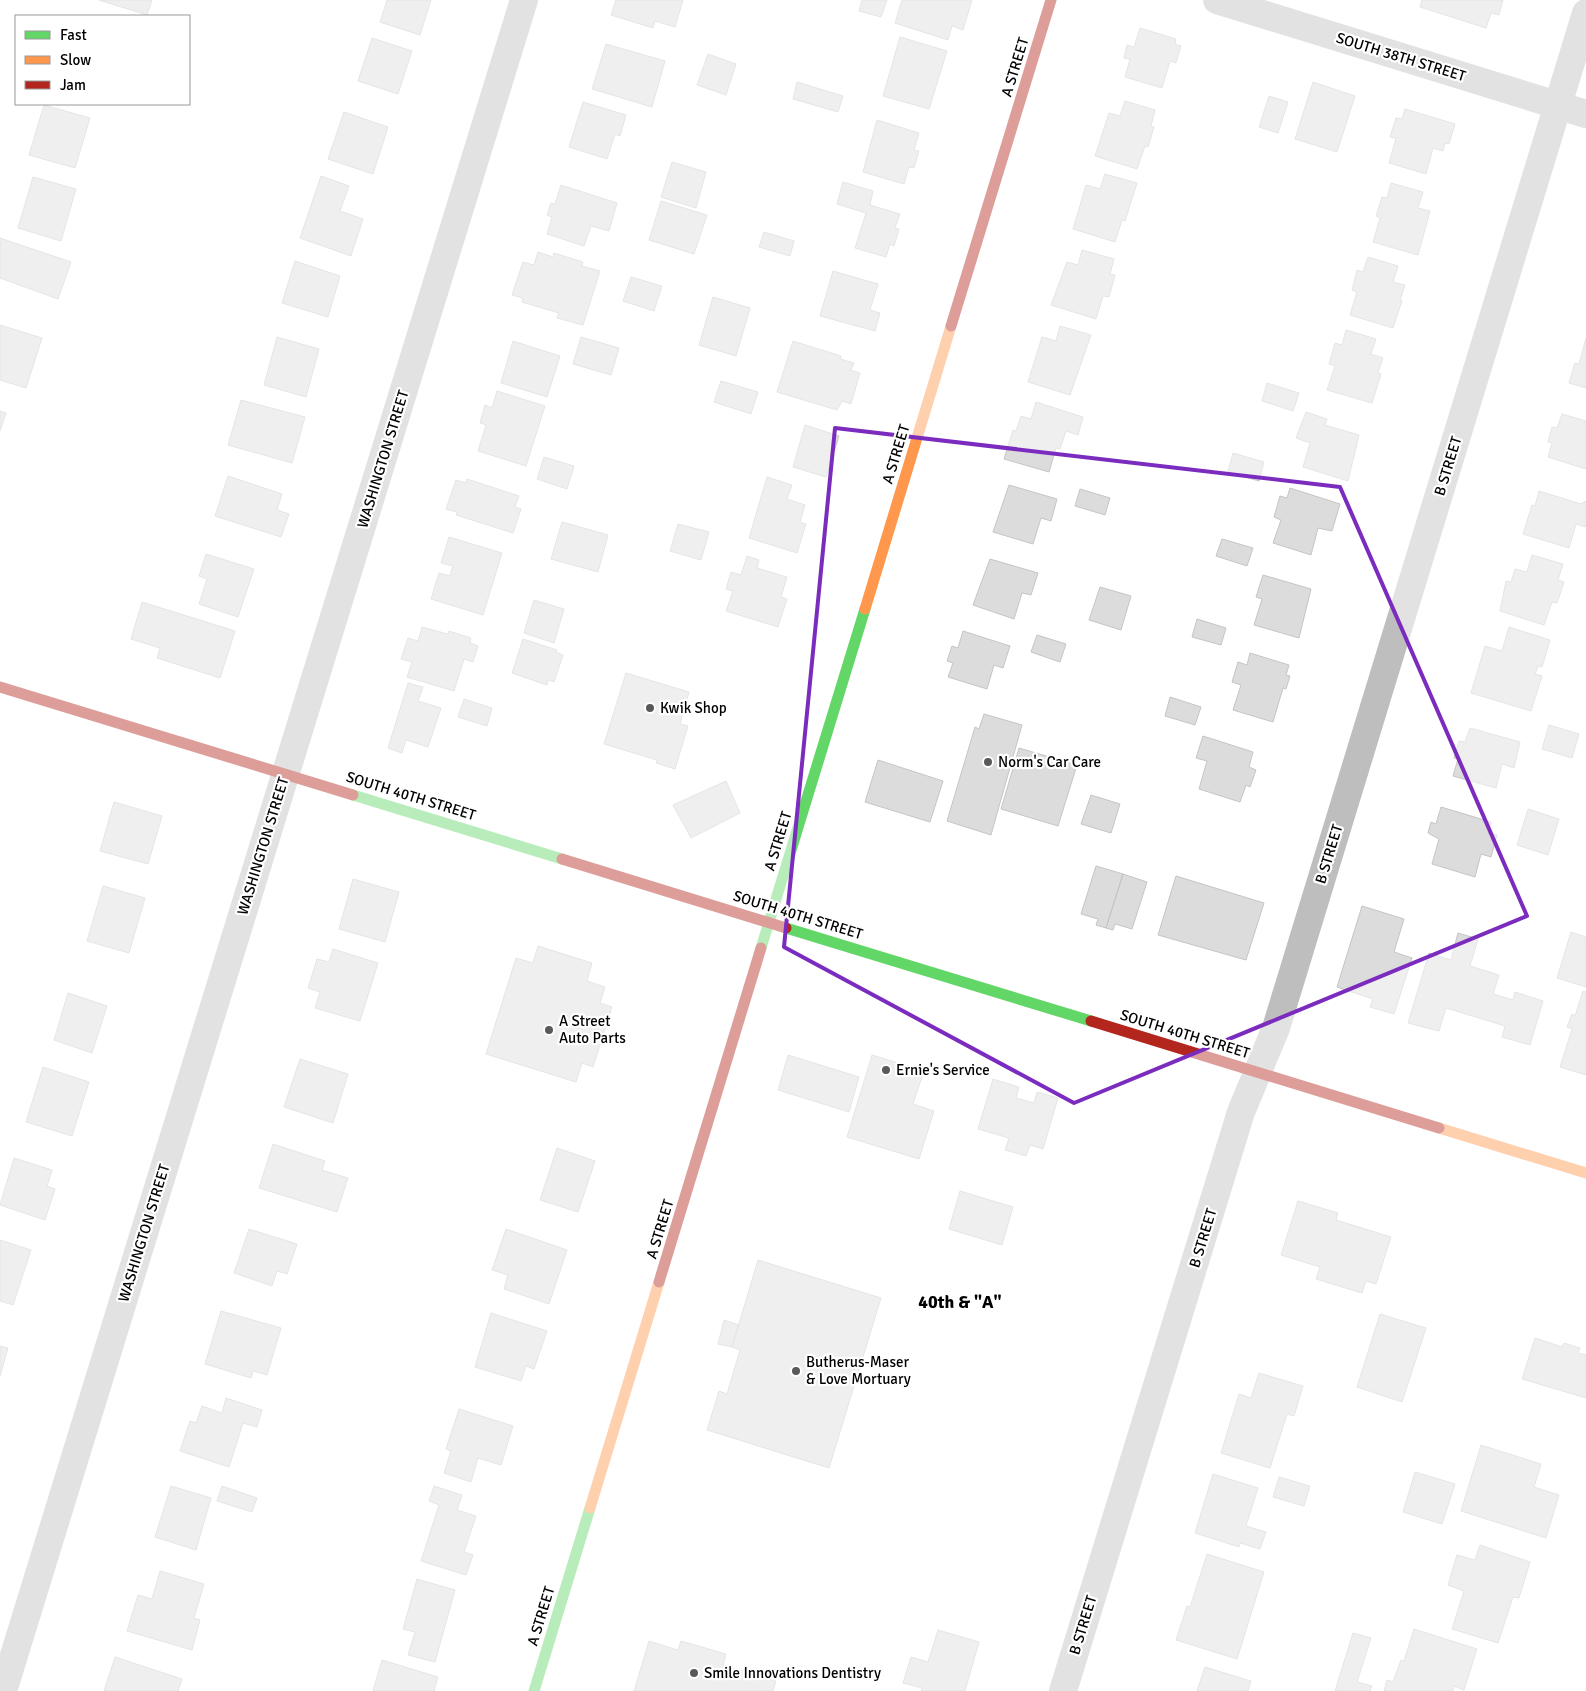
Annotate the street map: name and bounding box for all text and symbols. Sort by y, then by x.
legend [15,15,190,105]
text: Fast [60,26,87,44]
street label: SOUTH 38TH STREET [1334,29,1469,85]
street label: A STREET [997,35,1033,99]
text: Slow [60,51,91,69]
text: Jam [60,76,86,94]
street label: WASHINGTON STREET [353,387,413,530]
street label: A STREET [878,422,914,486]
street label: B STREET [1430,434,1466,498]
place label: Kwik Shop [660,699,727,717]
marker: Kwik Shop [644,702,656,714]
place label: Norm's Car Care [998,753,1101,771]
marker: Norm's Car Care [982,756,994,768]
street label: SOUTH 40TH STREET [344,768,479,824]
street label: WASHINGTON STREET [233,774,293,917]
street label: A STREET [760,809,796,873]
street label: B STREET [1311,822,1347,886]
street label: SOUTH 40TH STREET [731,887,866,943]
street label: SOUTH 40TH STREET [1118,1006,1253,1062]
place label: A Street Auto Parts [559,1012,626,1047]
marker: A Street Auto Parts [543,1024,555,1036]
place label: Ernie's Service [896,1061,990,1079]
marker: Ernie's Service [880,1064,892,1076]
street label: WASHINGTON STREET [114,1161,174,1304]
street label: A STREET [642,1197,678,1261]
street label: B STREET [1185,1206,1221,1270]
district label: 40th & "A" [918,1291,1002,1313]
place label: Butherus-Maser & Love Mortuary [806,1353,911,1388]
marker: Butherus-Maser & Love Mortuary [790,1365,802,1377]
street label: A STREET [523,1584,559,1648]
street label: B STREET [1065,1593,1101,1657]
place label: Smile Innovations Dentistry [704,1664,881,1682]
marker: Smile Innovations Dentistry [688,1667,700,1679]

